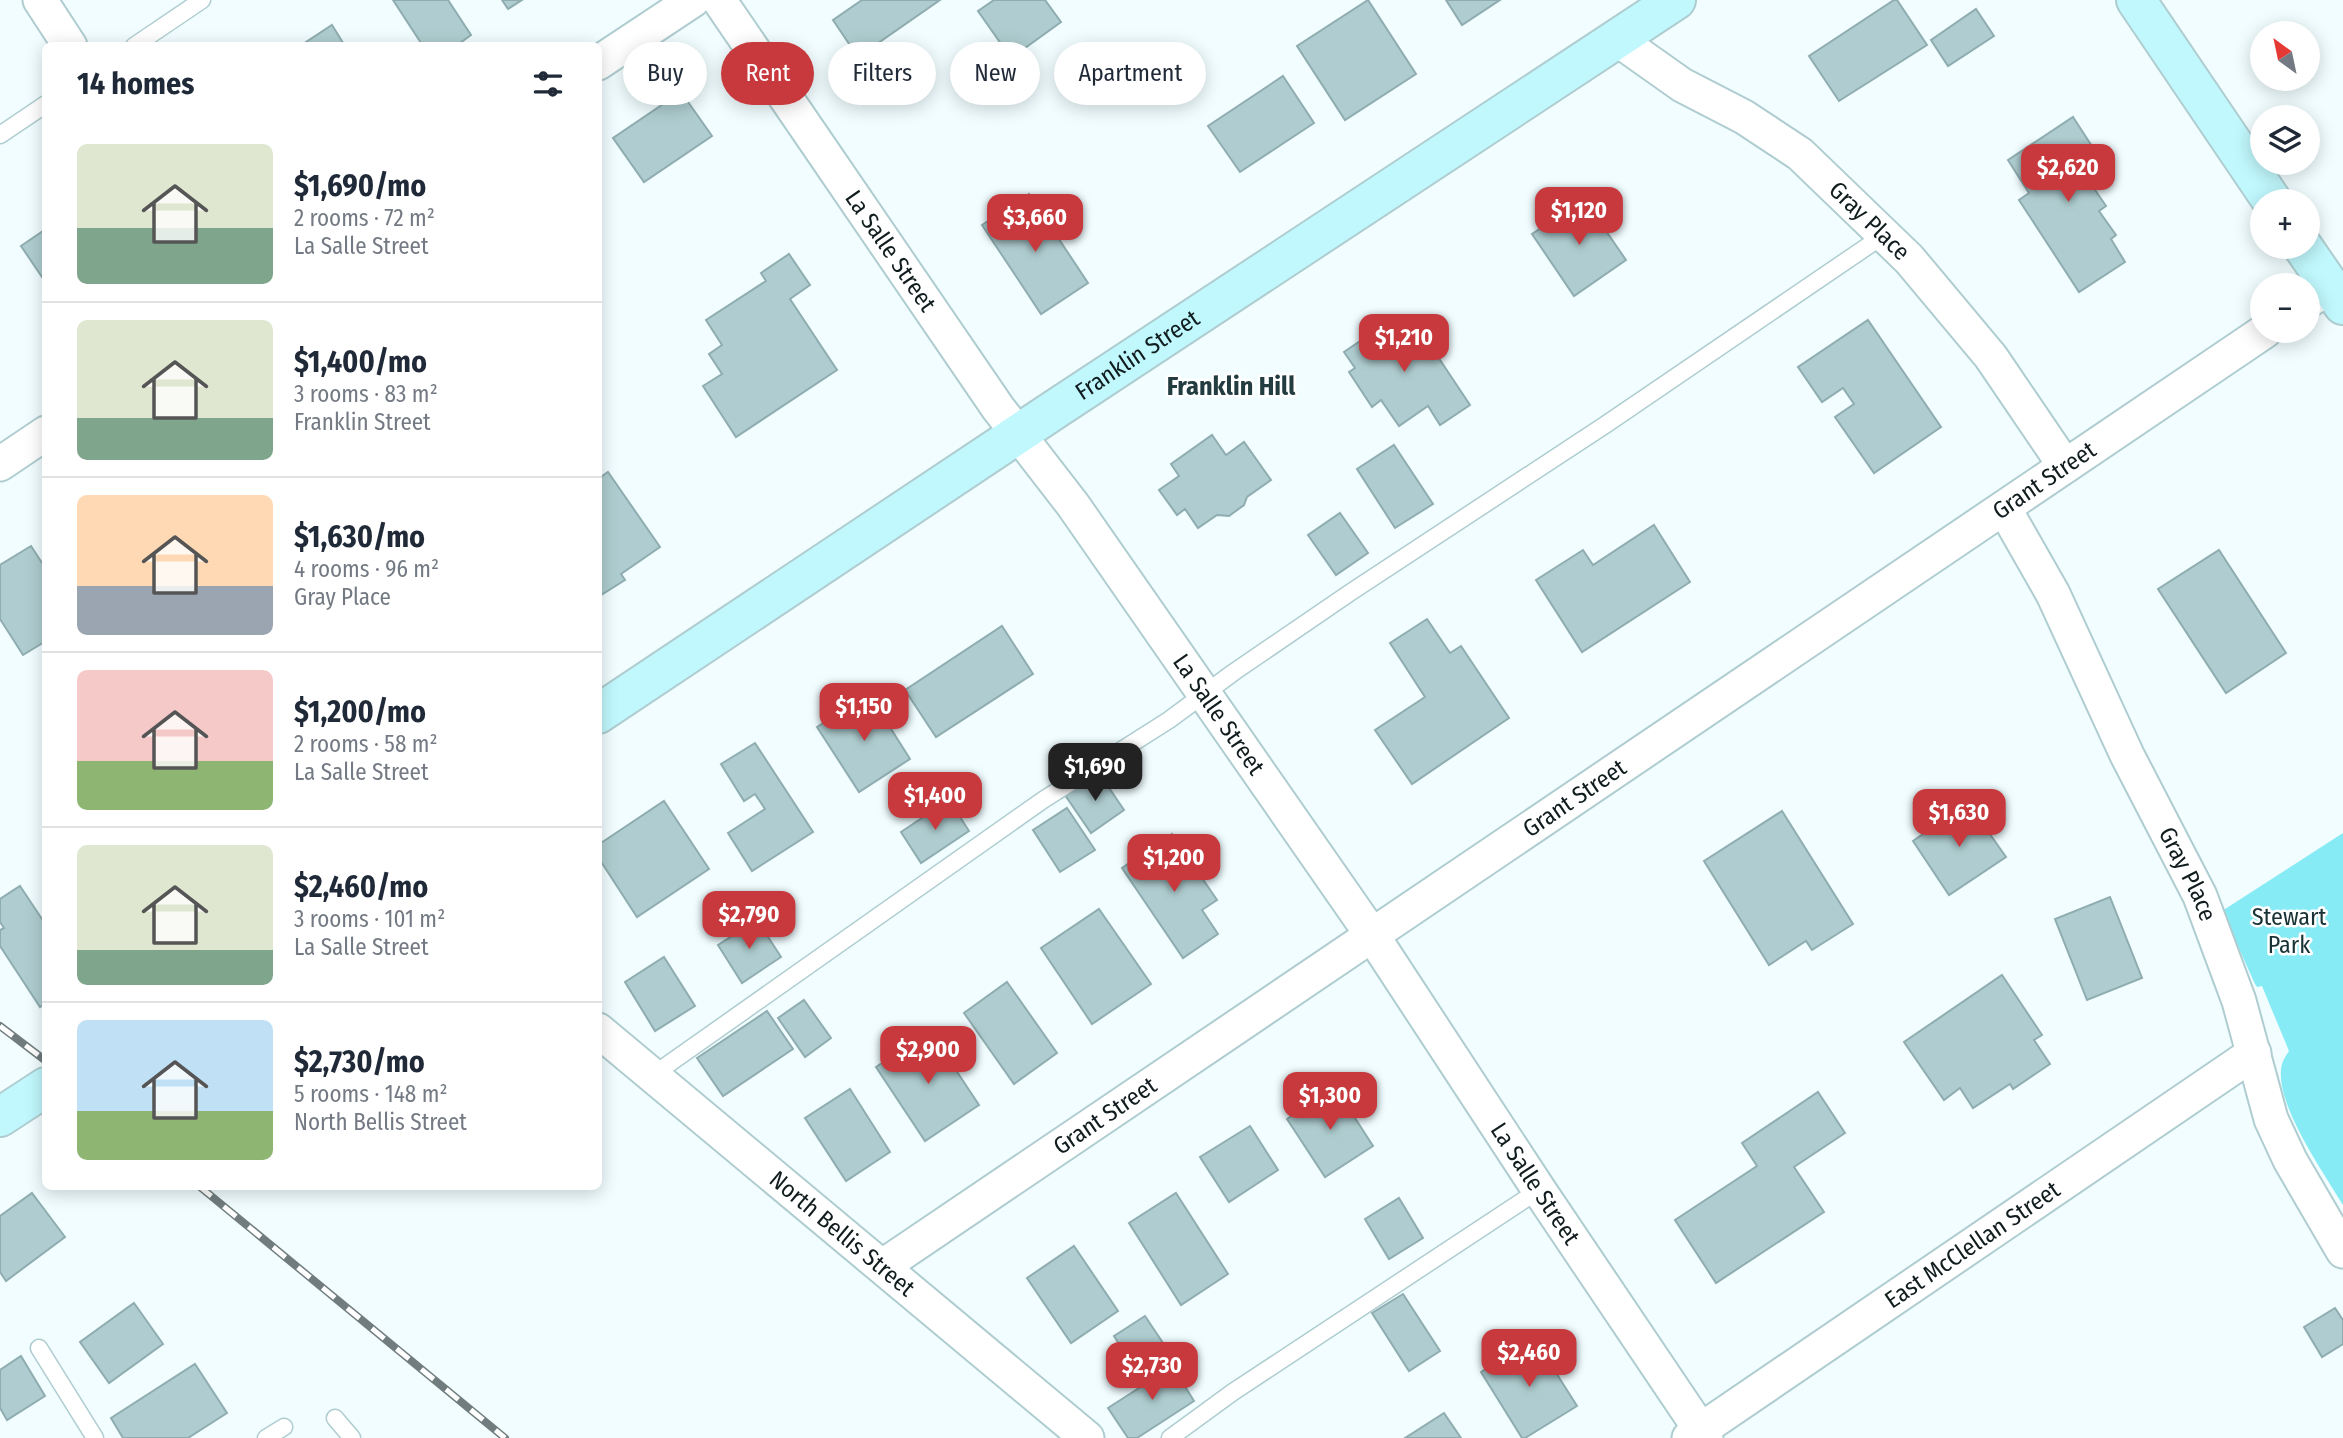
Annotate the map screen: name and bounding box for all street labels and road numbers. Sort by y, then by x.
street label: Gray Place [1823,176,1916,266]
street label: La Salle Street [839,185,942,317]
street label: Franklin Street [1070,304,1205,406]
street label: Grant Street [1987,436,2101,525]
street label: La Salle Street [1167,649,1270,780]
street label: Grant Street [1518,753,1632,843]
street label: Gray Place [2153,822,2222,925]
street label: Grant Street [1048,1071,1162,1161]
street label: La Salle Street [1485,1117,1586,1250]
street label: North Bellis Street [764,1165,921,1302]
street label: East McClellan Street [1880,1175,2065,1314]

